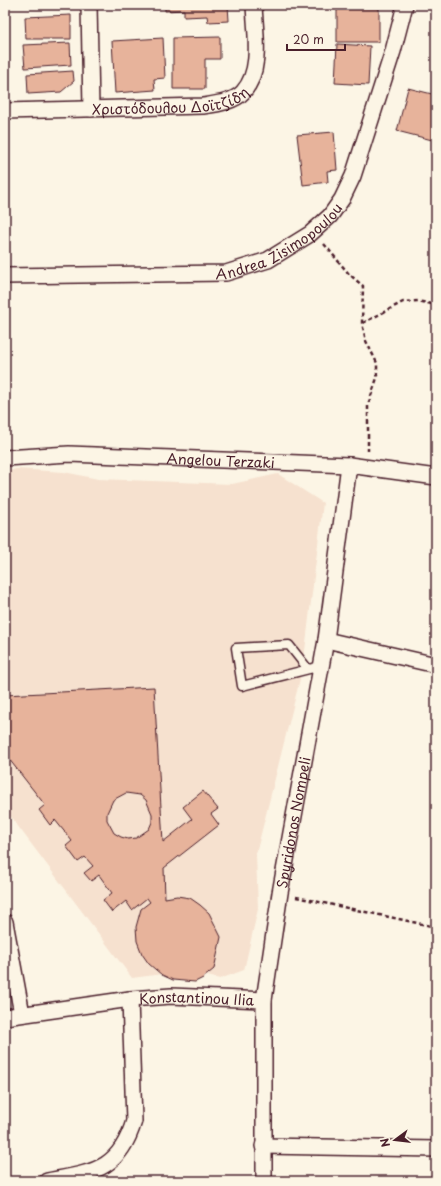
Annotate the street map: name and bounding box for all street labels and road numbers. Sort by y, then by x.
street label: Χριστόδουλου Δοϊτζίδη [92,82,253,119]
street label: Andrea Zisimopoulou [215,198,347,284]
street label: Angelou Terzaki [166,447,275,473]
street label: Spyridonos Nompeli [271,755,315,890]
street label: Konstantinou Ilia [138,985,255,1010]

